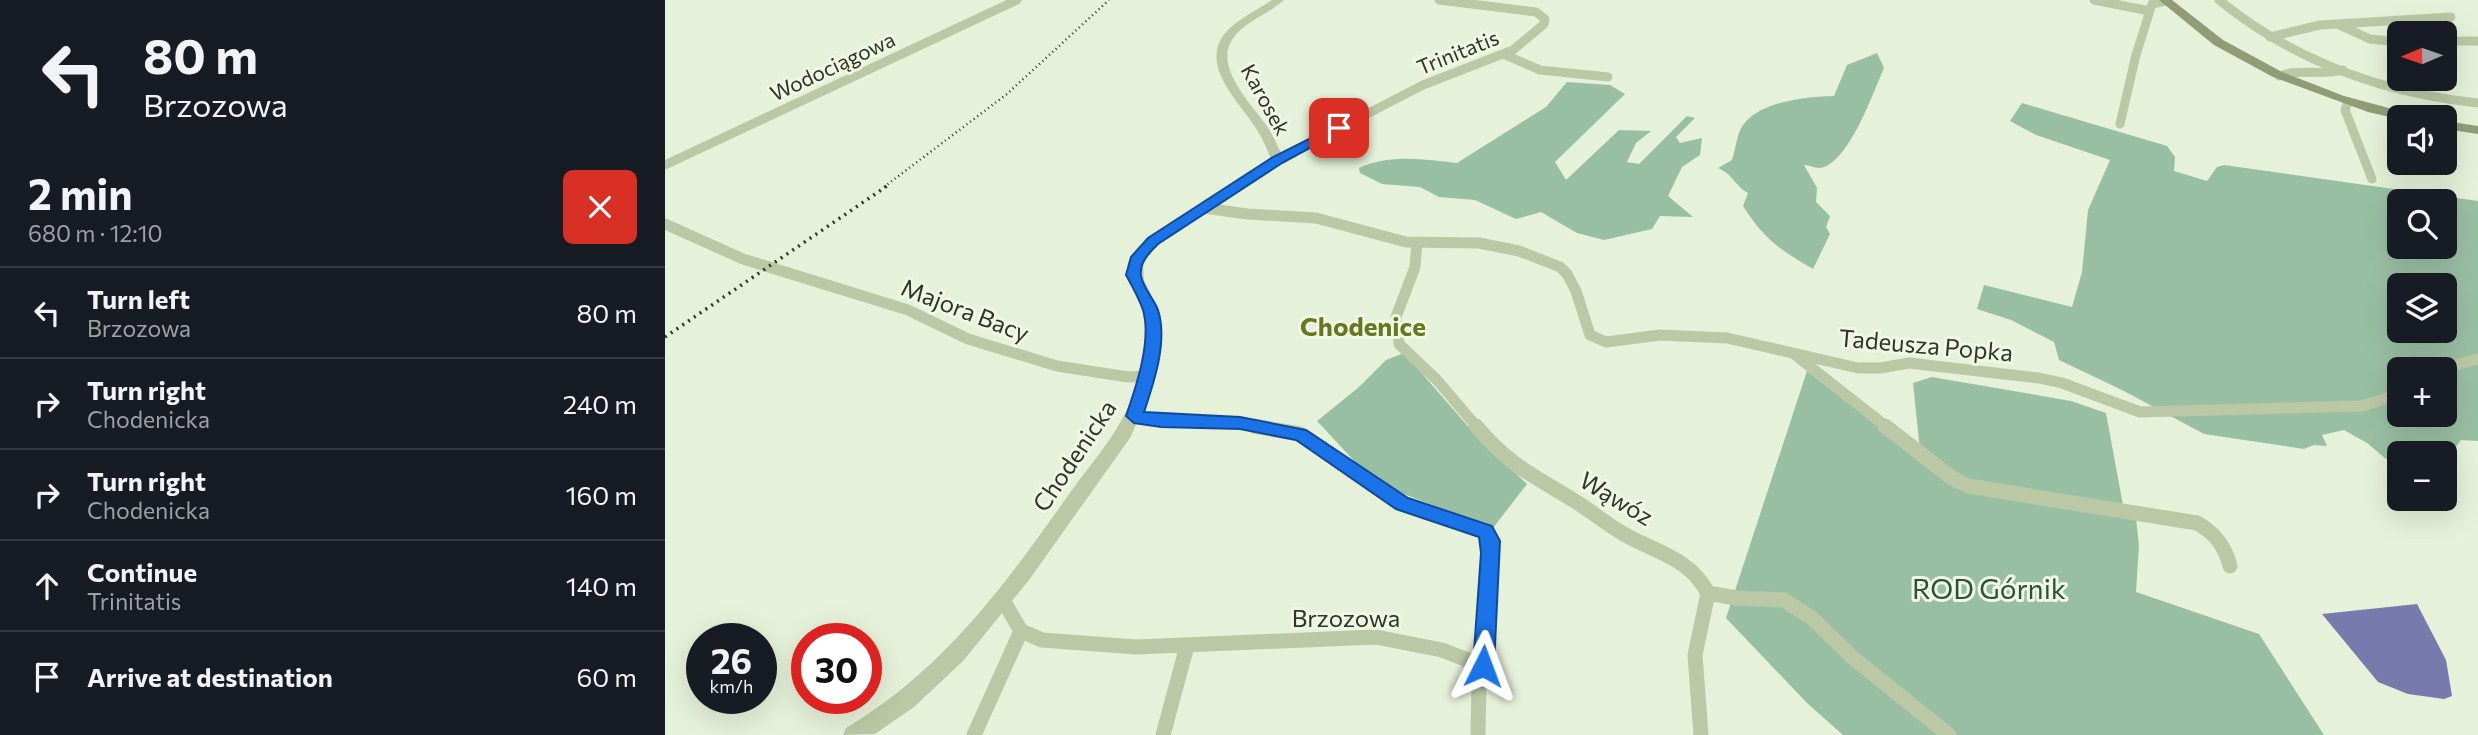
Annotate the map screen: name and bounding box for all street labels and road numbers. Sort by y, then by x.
street label: Trinitatis [1413,24,1502,79]
street label: Wodociągowa [766,26,899,105]
street label: Karosek [1237,59,1296,139]
street label: Majora Bacy [898,272,1034,347]
street label: Tadeusza Popka [1838,322,2014,367]
street label: Chodenicka [1026,394,1122,516]
street label: Wąwóz [1575,465,1659,531]
street label: Brzozowa [1292,603,1400,632]

